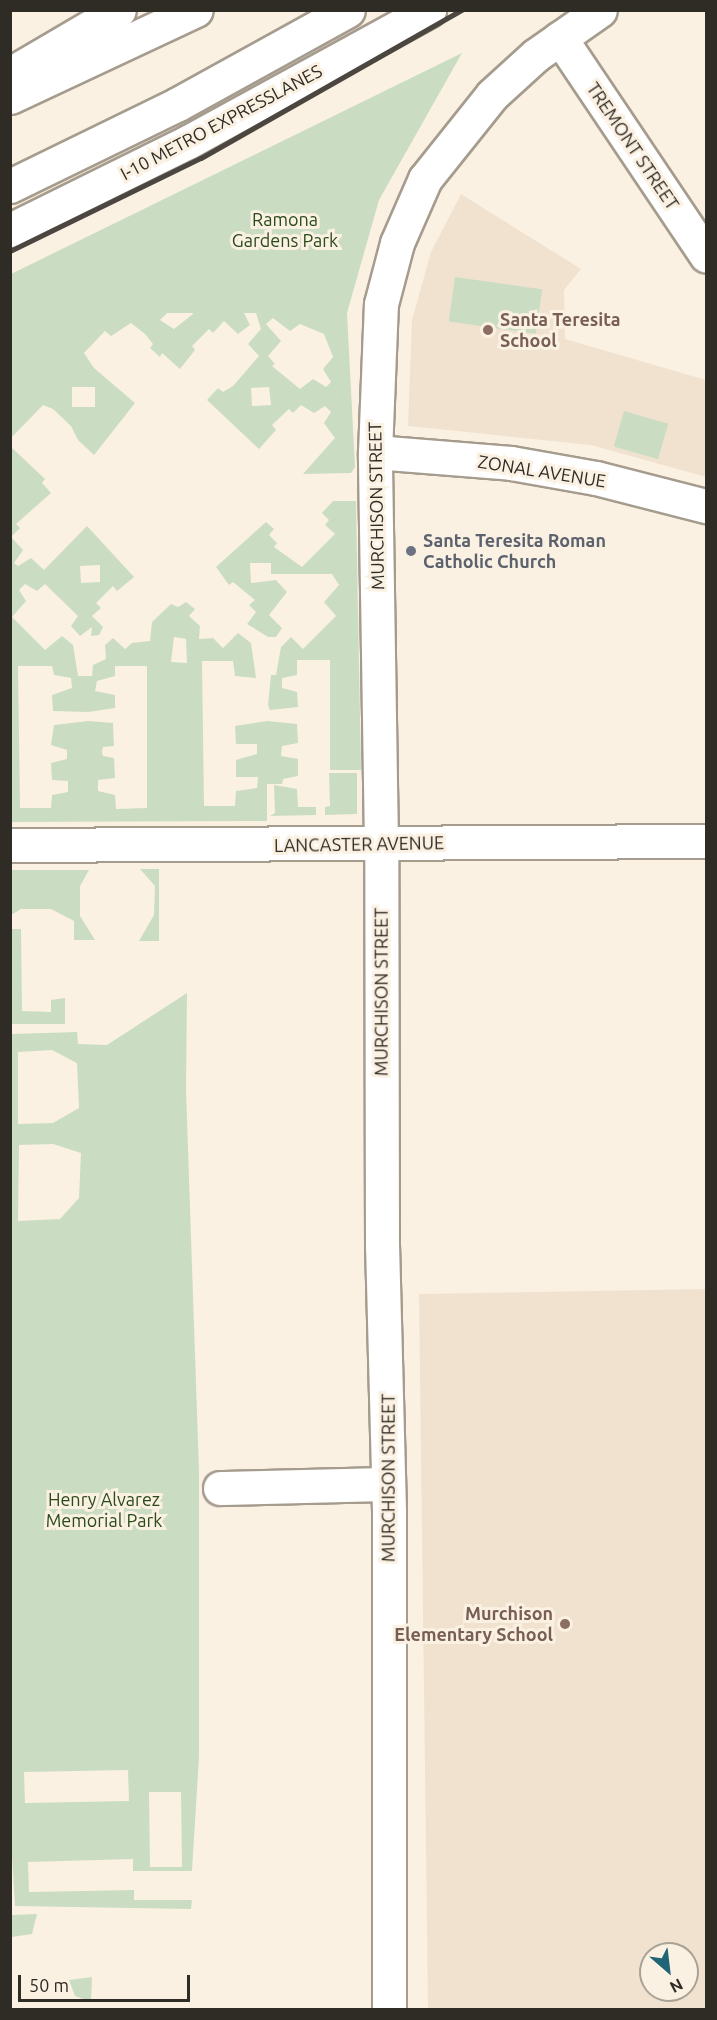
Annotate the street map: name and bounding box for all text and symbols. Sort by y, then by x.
street label: I-10 METRO EXPRESSLANES [117,60,325,184]
street label: TREMONT STREET [582,78,684,214]
park label: Ramona Gardens Park [232,209,338,252]
place label: Santa Teresita School [500,309,621,352]
marker: Santa Teresita School [481,323,495,337]
street label: MURCHISON STREET [364,422,388,590]
street label: ZONAL AVENUE [476,450,608,492]
place label: Santa Teresita Roman Catholic Church [423,530,606,572]
marker: Santa Teresita Roman Catholic Church [404,544,418,558]
street label: LANCASTER AVENUE [274,832,444,856]
street label: MURCHISON STREET [370,908,392,1076]
street label: MURCHISON STREET [377,1394,399,1562]
park label: Henry Alvarez Memorial Park [46,1489,162,1532]
place label: Murchison Elementary School [394,1603,553,1646]
marker: Murchison Elementary School [558,1617,572,1631]
north arrow [639,1942,699,2002]
scale bar [21,1963,194,2001]
text: 50 m [29,1975,69,1995]
text: N [667,1975,686,1997]

